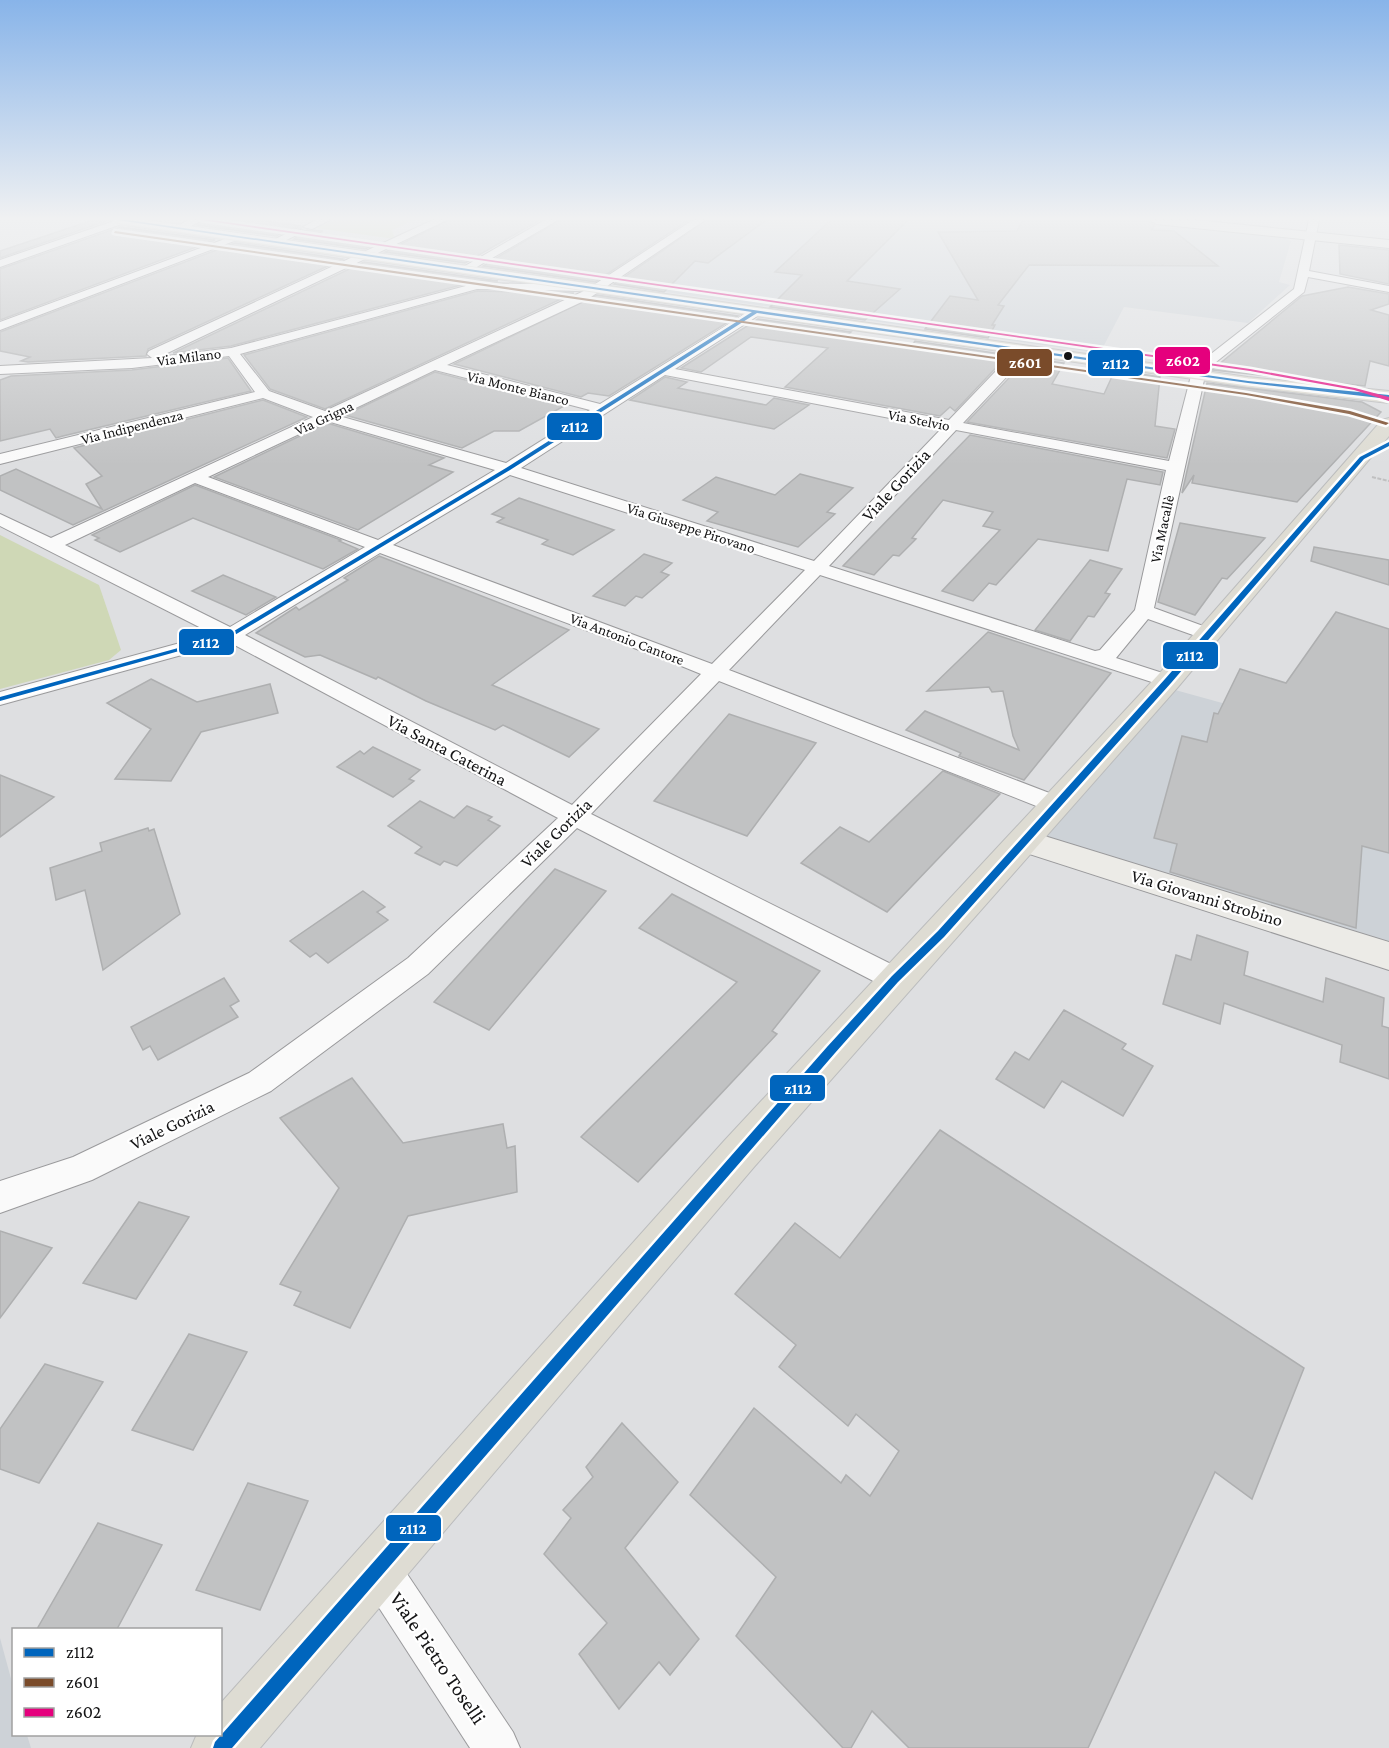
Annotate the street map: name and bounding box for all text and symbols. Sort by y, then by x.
street label: Via Milano [156,345,222,369]
line badge: z602 [1154,346,1211,375]
line badge: z601 [996,348,1053,377]
line badge: z112 [1087,349,1144,377]
unlabelled marker [1062,350,1074,362]
text: z602 [1166,352,1200,369]
text: z601 [1009,354,1041,371]
text: z112 [1102,355,1130,372]
street label: Via Monte Bianco [465,368,571,408]
street label: Via Grigna [292,397,356,439]
street label: Via Stelvio [887,406,951,434]
street label: Via Indipendenza [79,407,185,448]
line badge: z112 [546,412,603,441]
text: z112 [561,418,589,435]
street label: Viale Gorizia [858,445,934,525]
street label: Via Macallè [1147,493,1177,564]
street label: Via Giuseppe Pirovano [624,500,757,557]
street label: Via Antonio Cantore [568,610,687,668]
line badge: z112 [178,628,235,656]
text: z112 [192,634,220,651]
line badge: z112 [1162,641,1219,670]
text: z112 [1176,647,1204,664]
street label: Via Santa Caterina [384,710,510,790]
street label: Viale Gorizia [516,794,596,872]
street label: Via Giovanni Strobino [1129,865,1285,931]
line badge: z112 [769,1074,826,1102]
text: z112 [784,1080,812,1097]
street label: Viale Gorizia [127,1096,217,1154]
line badge: z112 [385,1514,442,1542]
text: z112 [399,1520,427,1537]
street label: Viale Pietro Toselli [385,1587,491,1729]
legend [12,1628,222,1736]
text: z112 [66,1642,94,1662]
text: z601 [66,1672,99,1692]
text: z602 [66,1702,101,1722]

